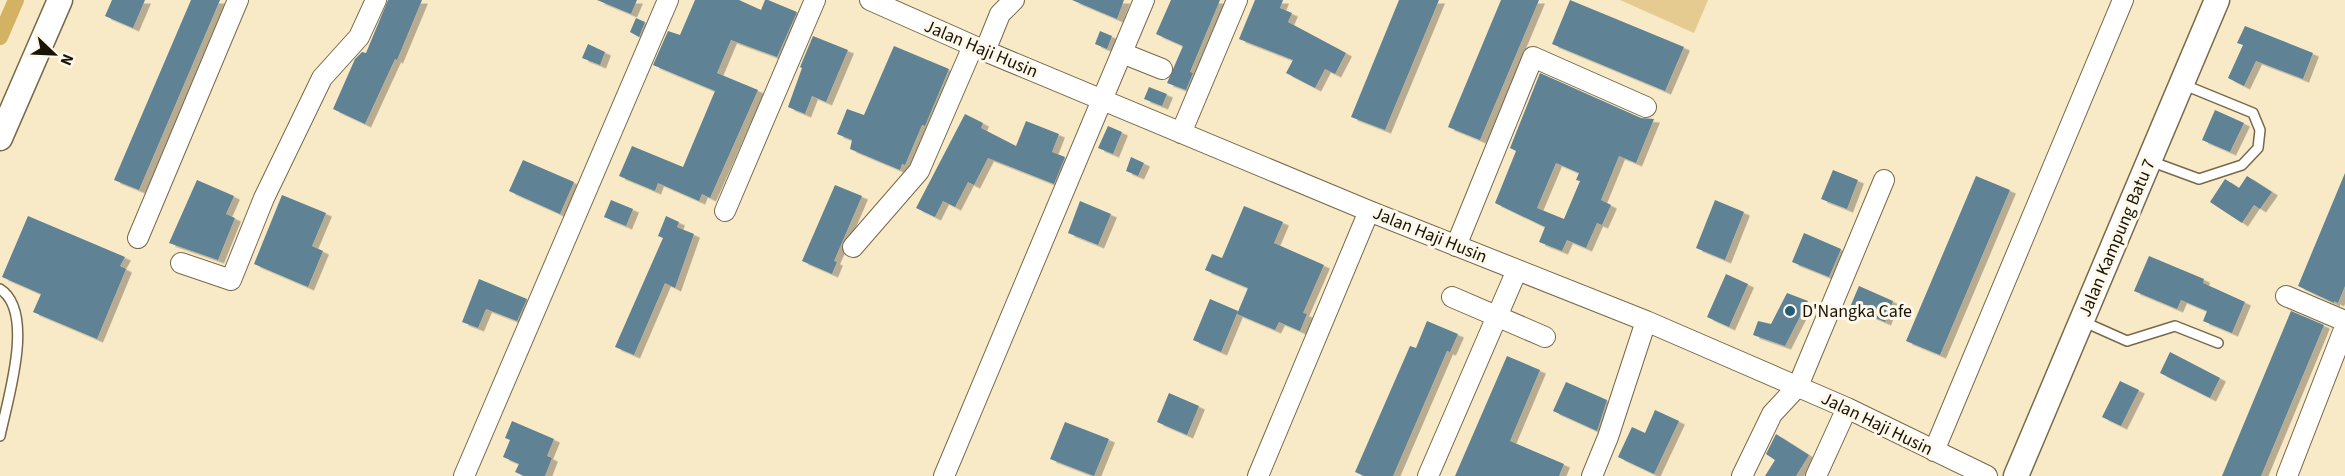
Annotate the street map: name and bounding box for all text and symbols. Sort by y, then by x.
street label: Jalan Haji Husin [920,14,1042,84]
north arrow [24,24,84,84]
text: N [55,50,79,69]
street label: Jalan Kampung Batu 7 [2072,155,2162,321]
street label: Jalan Haji Husin [1369,201,1491,269]
place label: D'Nangka Cafe [1802,299,1912,324]
marker: D'Nangka Cafe [1783,304,1797,318]
street label: Jalan Haji Husin [1817,386,1937,462]

